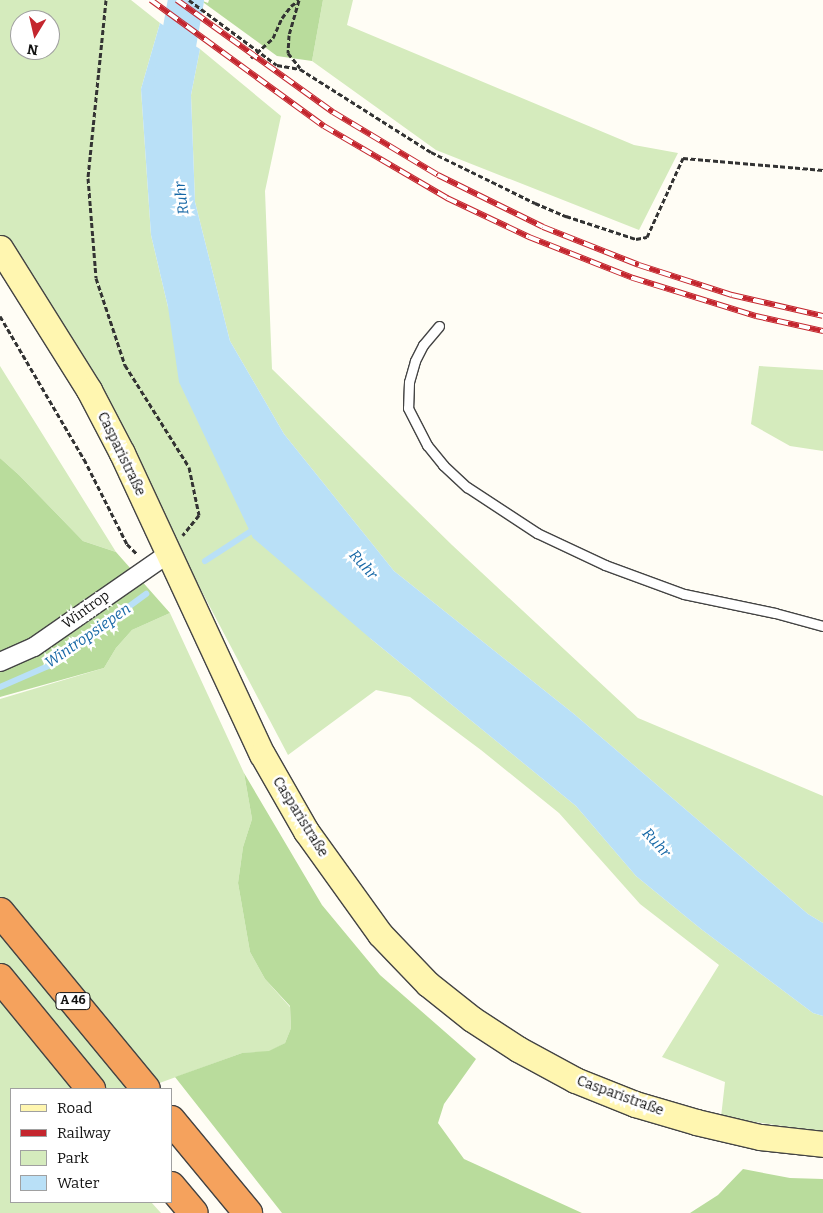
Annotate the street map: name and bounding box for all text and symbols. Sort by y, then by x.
north arrow [10,10,60,60]
text: N [26,40,39,59]
water label: Ruhr [171,180,193,216]
street label: Casparistraße [93,409,149,499]
water label: Ruhr [345,547,381,583]
street label: Wintrop [59,587,113,633]
water label: Wintropsiepen [42,600,134,672]
street label: Casparistraße [269,774,331,860]
water label: Ruhr [638,825,674,861]
road number: A 46 [54,991,92,1010]
street label: Casparistraße [574,1073,666,1119]
legend [10,1088,172,1203]
text: Road [57,1099,92,1117]
text: Railway [57,1124,111,1142]
text: Park [57,1149,89,1167]
text: Water [57,1174,99,1192]

